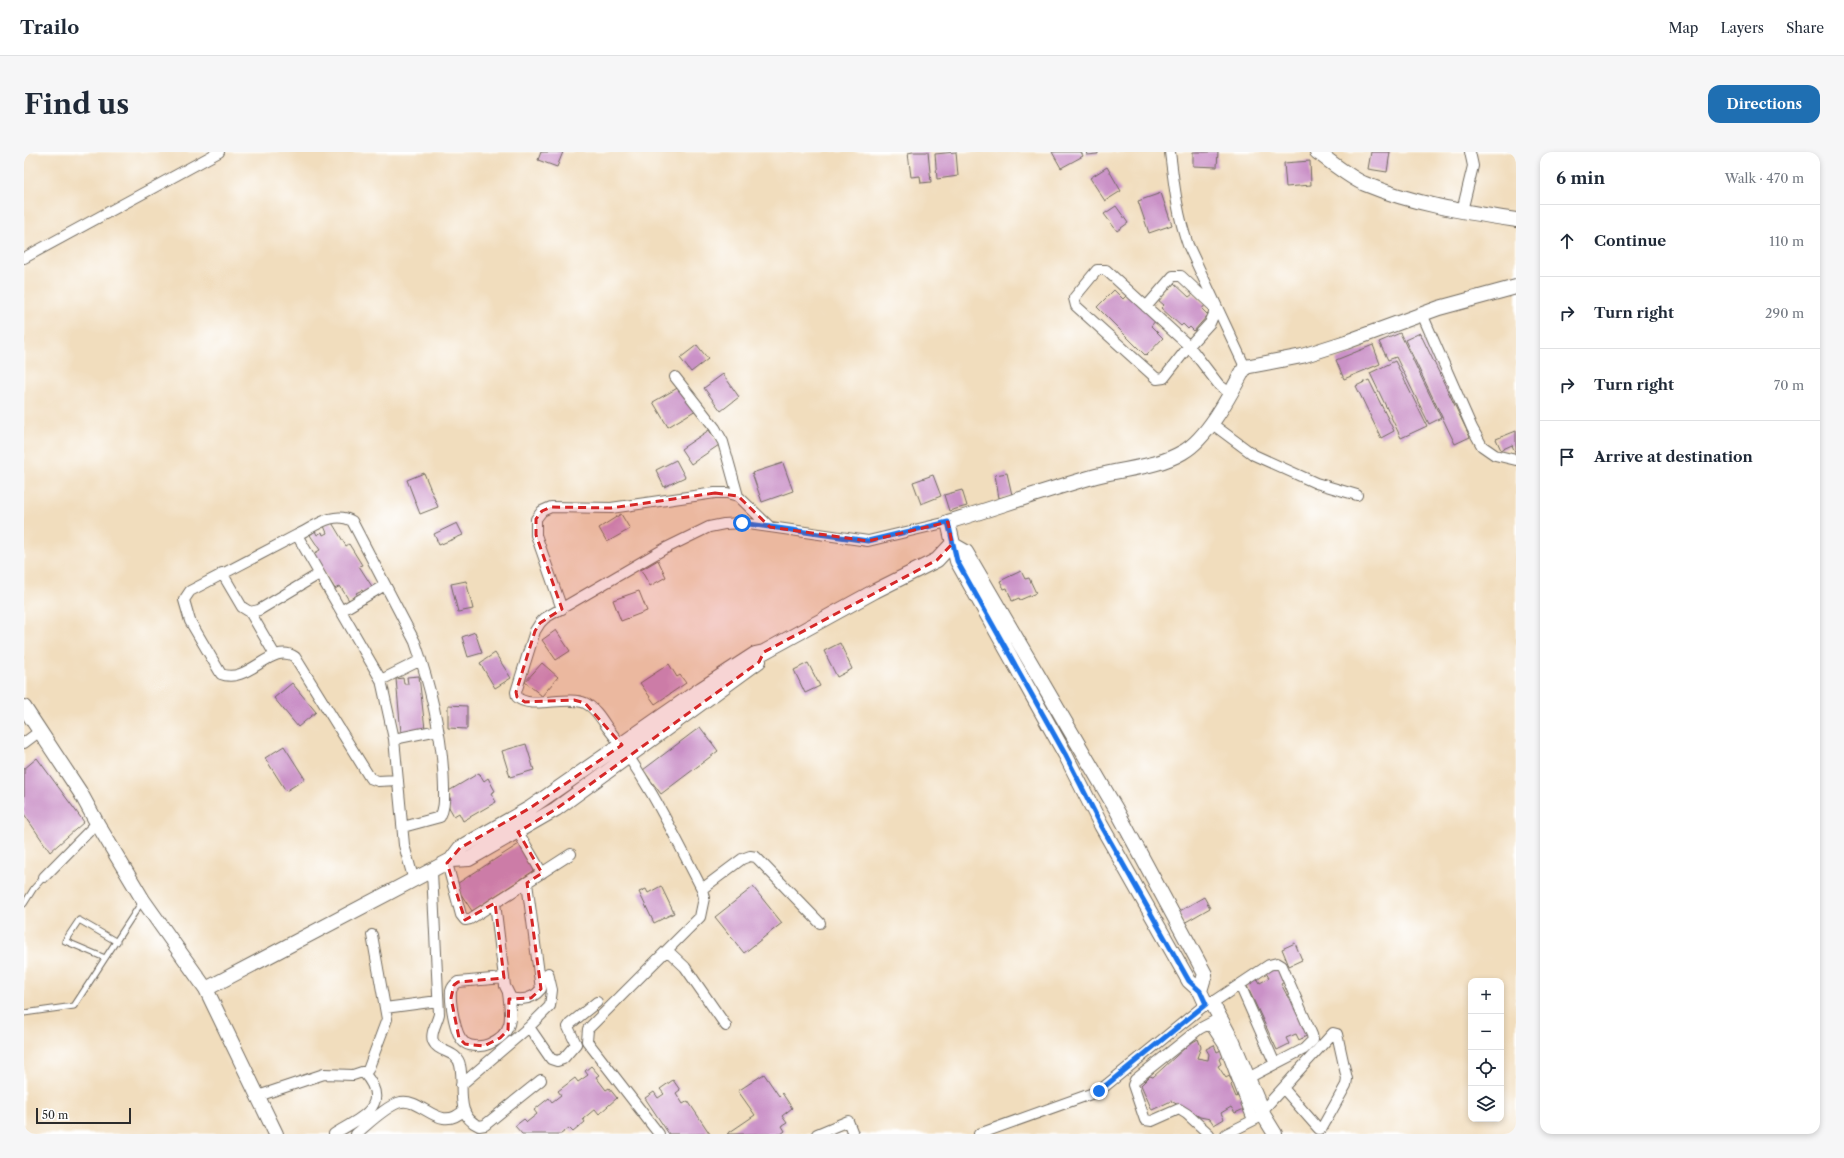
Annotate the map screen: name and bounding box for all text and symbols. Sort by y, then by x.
text: Trailo [20,16,79,39]
text: Map [1668,19,1698,37]
text: Layers [1720,19,1764,37]
text: Share [1786,19,1824,37]
button: Directions [1708,85,1820,123]
text: Find us [24,87,129,121]
text: 6 min [1556,168,1605,188]
text: Walk · 470 m [1725,170,1804,186]
icon: ahead [1556,230,1578,252]
text: Continue [1594,231,1666,250]
text: 110 m [1769,233,1804,249]
icon: right [1556,302,1578,324]
text: Turn right [1594,303,1674,322]
text: 290 m [1765,305,1804,321]
icon: right [1556,374,1578,396]
text: Turn right [1594,375,1674,394]
text: 70 m [1774,377,1804,393]
icon: arrive [1556,446,1578,468]
text: Arrive at destination [1594,447,1753,466]
route start [733,514,751,532]
map controls [1468,978,1504,1122]
button: + [1468,978,1504,1014]
button: − [1468,1014,1504,1050]
button: locate [1468,1050,1504,1086]
route end [1090,1082,1108,1100]
button: layers [1468,1086,1504,1122]
scale bar [36,1106,131,1125]
text: 50 m [42,1108,68,1122]

